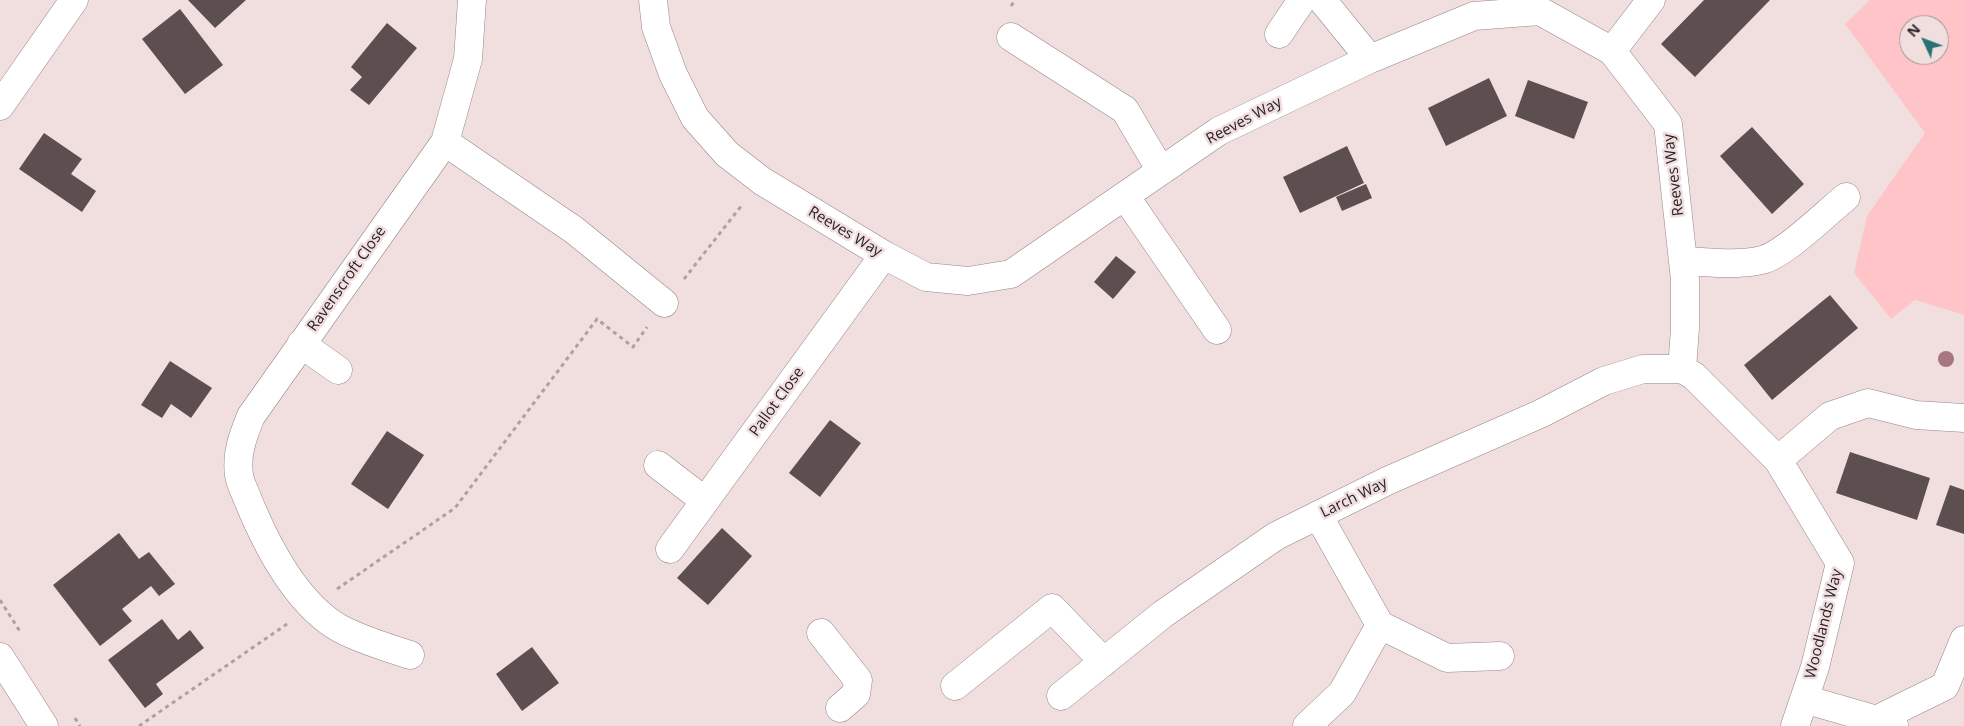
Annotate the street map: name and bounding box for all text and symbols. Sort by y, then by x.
north arrow [1899,15,1949,65]
text: N [1903,19,1924,41]
street label: Reeves Way [1203,94,1285,148]
street label: Reeves Way [1660,133,1688,217]
street label: Reeves Way [805,203,885,261]
street label: Ravenscroft Close [304,223,390,335]
street label: Pallot Close [746,364,808,440]
street label: Larch Way [1318,474,1390,522]
street label: Woodlands Way [1802,567,1846,681]

